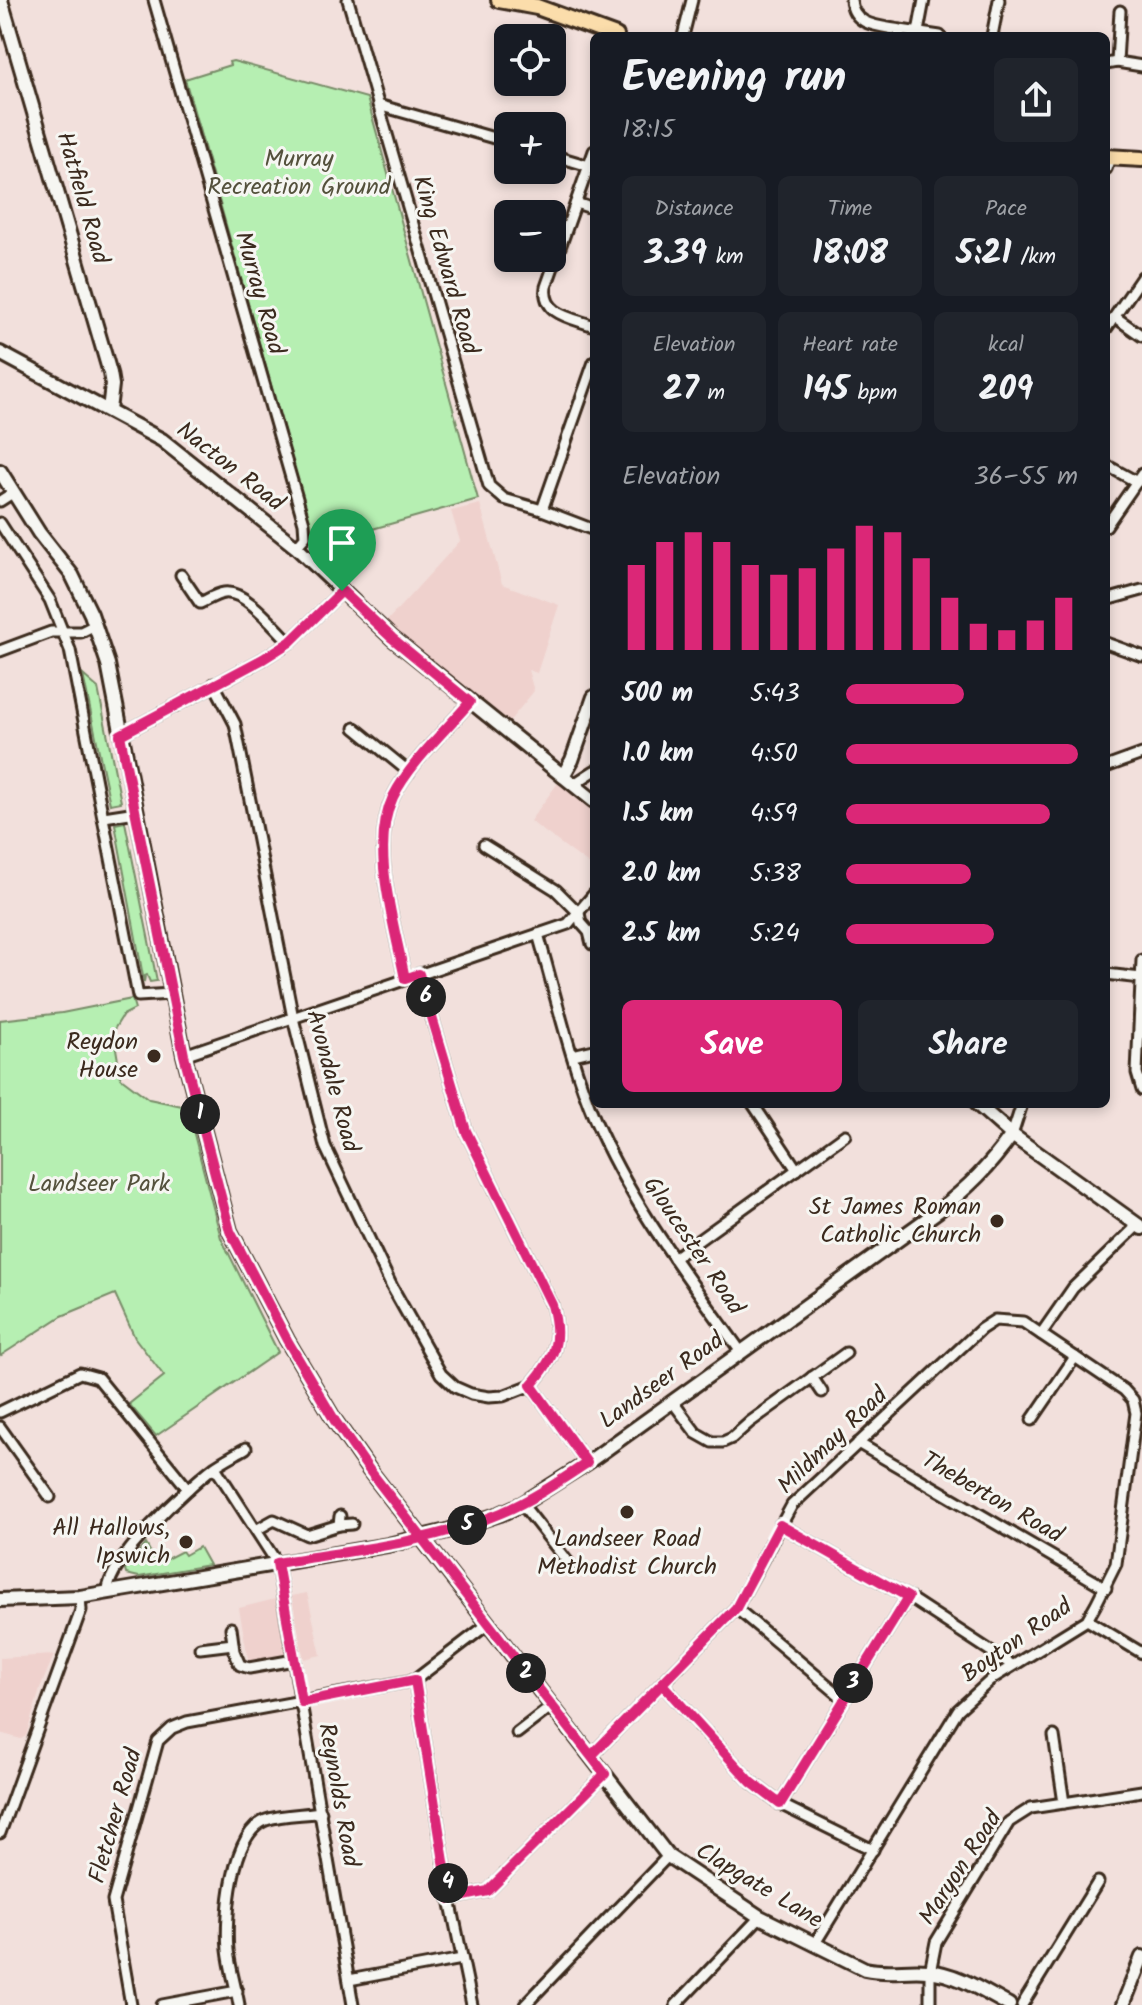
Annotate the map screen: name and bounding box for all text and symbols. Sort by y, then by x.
map controls [494,24,566,272]
button: locate [494,24,566,96]
text: Evening run [622,44,846,114]
button: share [994,58,1078,142]
text: 18:15 [622,109,674,151]
button: + [494,112,566,184]
street label: Hatfield Road [45,127,120,270]
park label: Murray Recreation Ground [207,140,392,207]
street label: King Edward Road [401,171,489,360]
text: Distance [654,192,734,227]
text: Time [828,192,872,227]
text: Pace [985,192,1027,227]
button: − [494,200,566,272]
street label: Murray Road [223,227,295,360]
text: 3.39 [644,227,707,281]
text: 18:08 [812,227,888,281]
text: 5:21 [956,227,1012,281]
text: km [707,240,744,275]
text: /km [1012,240,1056,275]
text: Elevation [652,328,736,363]
text: Heart rate [802,328,898,363]
text: kcal [988,328,1024,363]
text: 27 [663,363,699,417]
text: 145 [803,363,849,417]
text: 209 [979,363,1033,417]
text: m [699,376,725,411]
text: bpm [849,376,897,411]
street label: Nacton Road [167,412,294,523]
text: Elevation [622,456,720,498]
text: 36–55 m [974,456,1078,498]
pin [308,509,376,591]
icon: arrive [320,521,364,565]
text: 500 m [622,673,693,715]
text: 5:43 [750,673,800,715]
text: 1.0 km [622,733,693,775]
text: 4:50 [750,733,798,775]
text: 1.5 km [622,793,693,835]
text: 4:59 [750,793,797,835]
text: 2.0 km [622,853,701,895]
text: 5:38 [750,853,801,895]
text: 2.5 km [622,913,701,955]
text: 5:24 [750,913,800,955]
pin: 6 [406,977,446,1017]
text: 6 [420,979,432,1014]
button: Save [622,1000,842,1092]
button: Share [858,1000,1078,1092]
street label: Avondale Road [294,1005,370,1158]
place label: Reydon House [66,1023,138,1090]
marker: Reydon House [145,1047,163,1065]
pin: 1 [180,1094,220,1134]
text: 1 [197,1096,203,1131]
park label: Landseer Park [28,1165,171,1204]
street label: Gloucester Road [632,1169,755,1324]
place label: St James Roman Catholic Church [809,1188,981,1255]
marker: St James Roman Catholic Church [988,1212,1006,1230]
street label: Landseer Road [591,1322,734,1440]
street label: Mildmay Road [768,1377,898,1504]
street label: Theberton Road [914,1441,1071,1555]
marker: Landseer Road Methodist Church [618,1503,636,1521]
pin: 5 [447,1505,487,1545]
text: 5 [461,1507,473,1542]
place label: All Hallows, Ipswich [52,1509,170,1576]
place label: Landseer Road Methodist Church [537,1520,717,1587]
marker: All Hallows, Ipswich [177,1533,195,1551]
street label: Boyton Road [953,1588,1081,1694]
pin: 2 [506,1653,546,1693]
text: 2 [520,1655,532,1690]
pin: 3 [833,1663,873,1703]
text: 3 [847,1665,859,1700]
street label: Reynolds Road [306,1720,370,1871]
street label: Fletcher Road [78,1743,154,1888]
street label: Maryon Road [909,1802,1014,1933]
street label: Clapgate Lane [688,1832,831,1940]
pin: 4 [428,1863,468,1903]
text: 4 [442,1865,454,1900]

